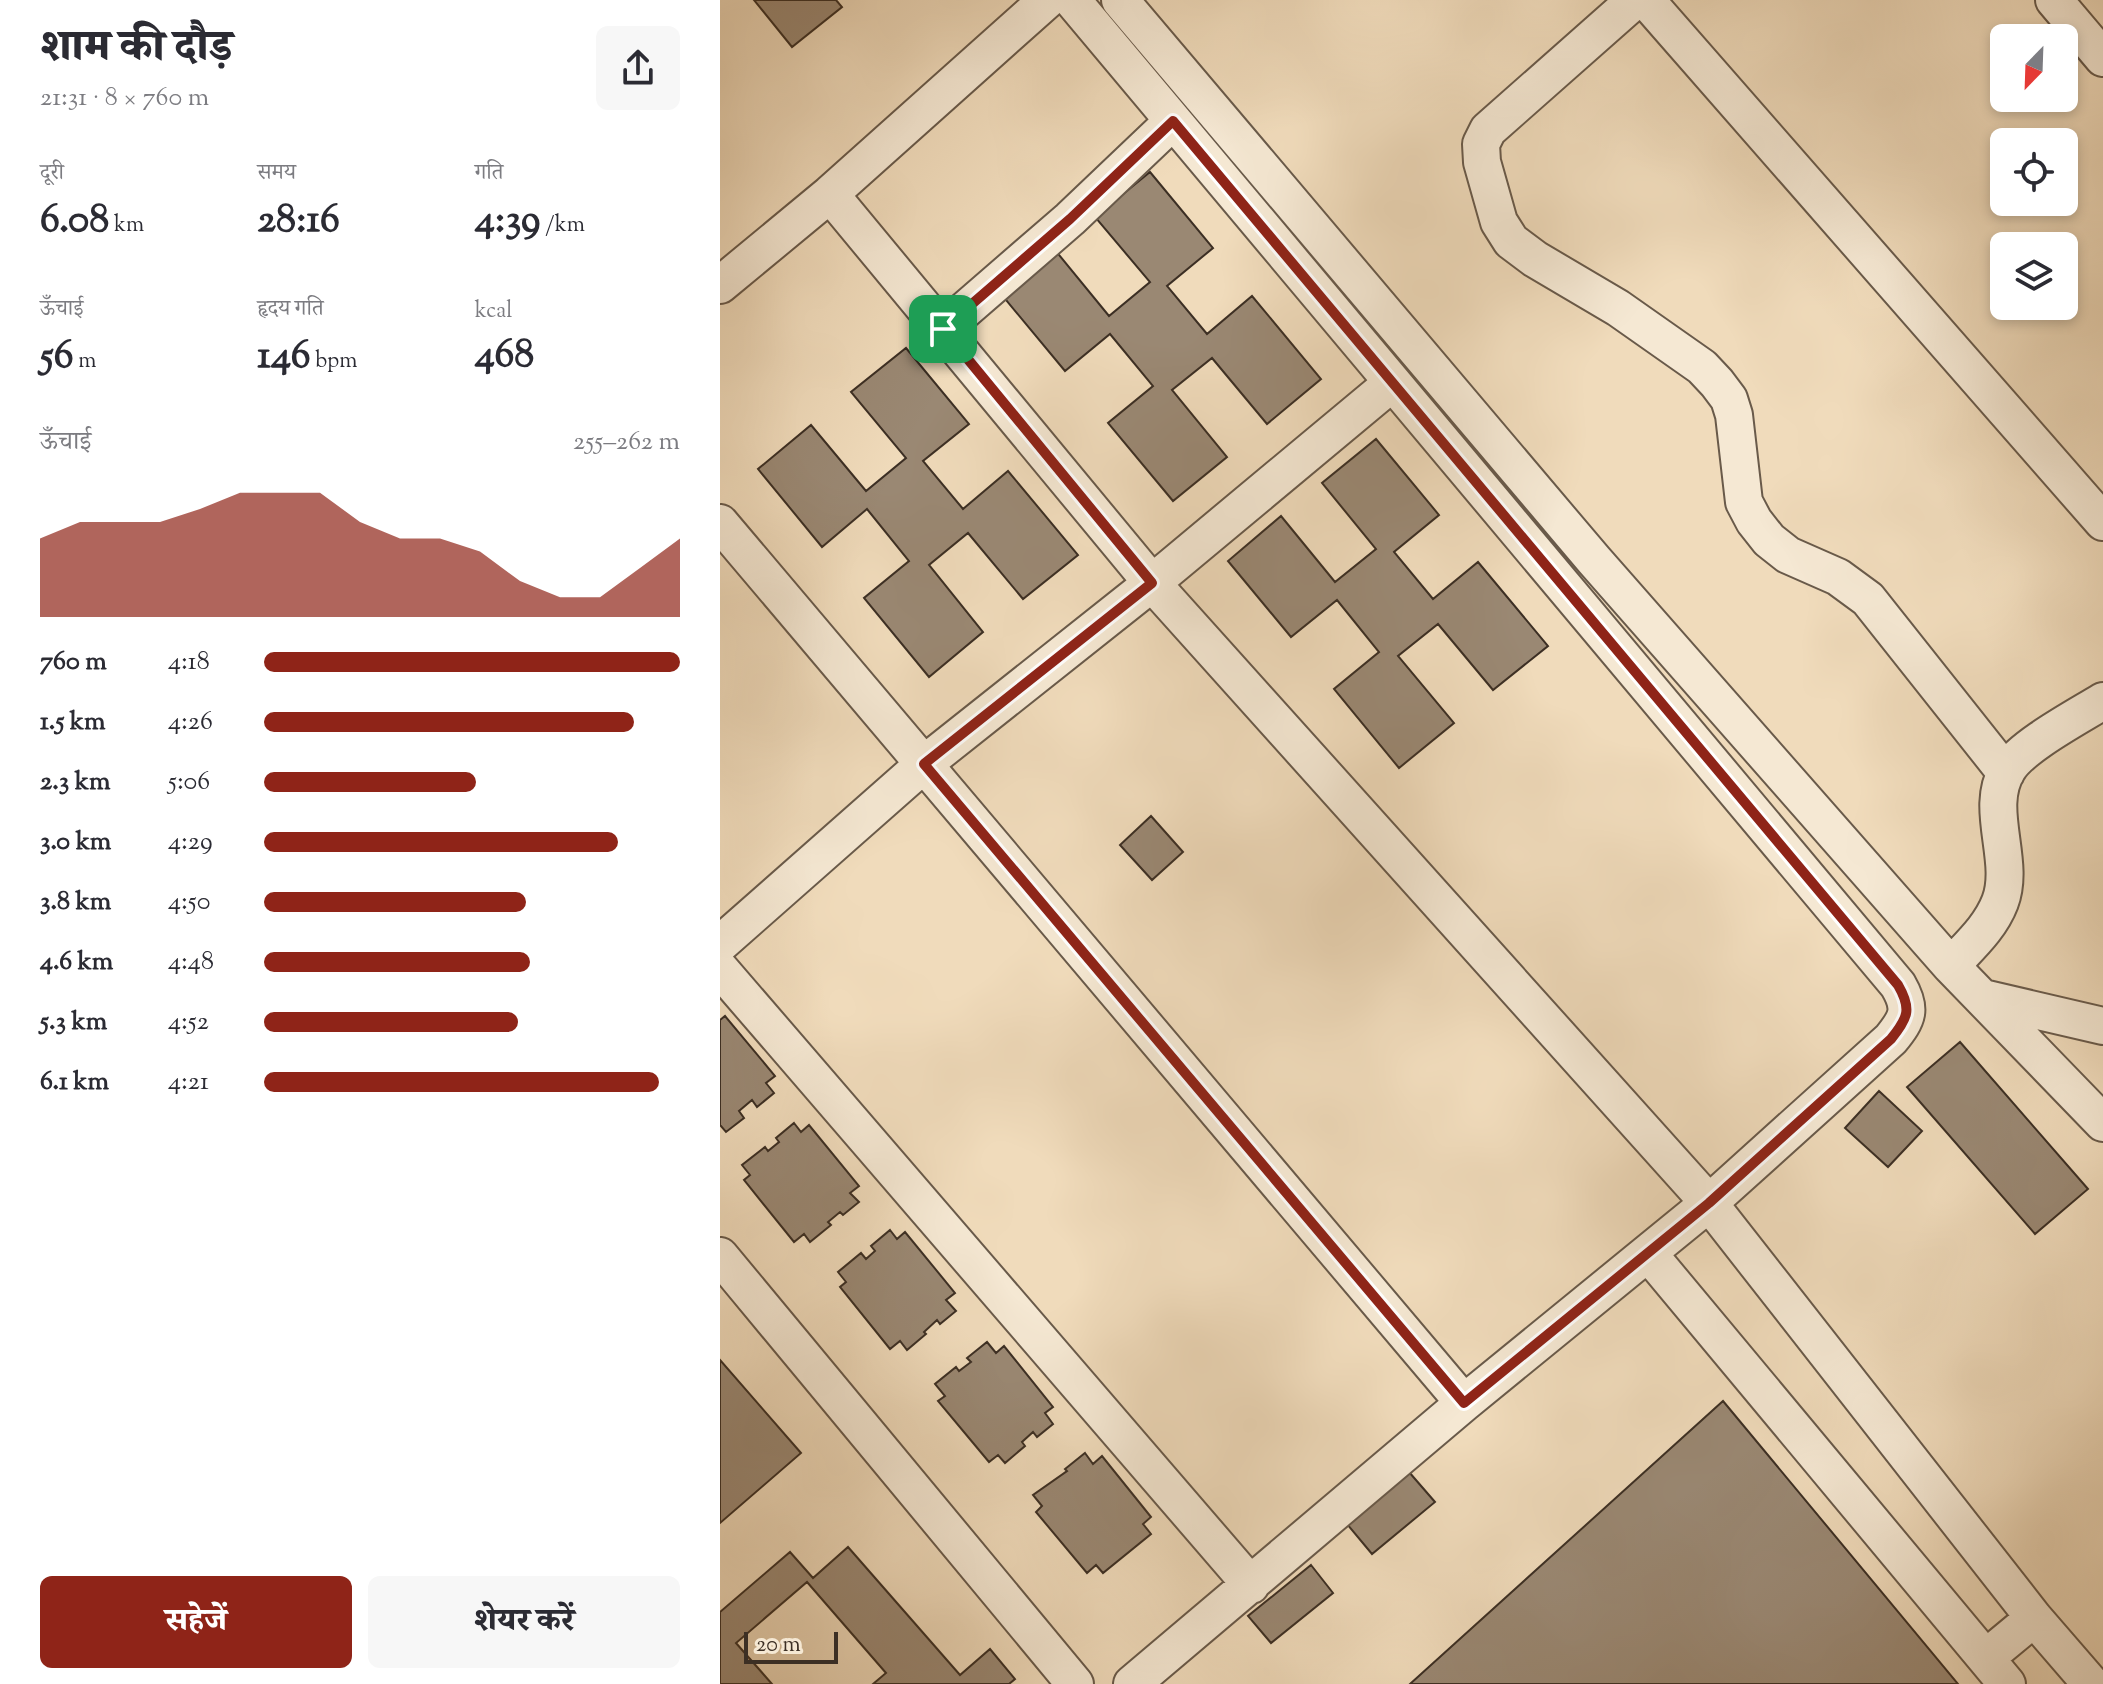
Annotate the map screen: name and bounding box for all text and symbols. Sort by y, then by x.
text: शाम की दौड़ [40,18,233,81]
north arrow [1990,24,2078,112]
map controls [1990,24,2078,320]
button: share [596,26,680,110]
text: 21:31 · 8 × 760 m [40,80,209,117]
button: locate [1990,128,2078,216]
text: दूरी [40,158,64,190]
text: समय [257,158,296,190]
text: गति [475,158,503,190]
text: 6.08 [40,193,109,250]
text: 28:16 [257,193,340,250]
text: 4:39 [475,193,540,250]
text: km [109,210,144,242]
text: /km [540,210,585,242]
button: layers [1990,232,2078,320]
text: ऊँचाई [40,294,83,326]
text: हृदय गति [257,294,324,326]
pin [909,295,977,363]
text: kcal [475,296,512,328]
icon: arrive [921,307,965,351]
text: 468 [475,328,534,385]
text: 56 [40,329,74,386]
text: 146 [257,329,311,386]
text: m [74,346,96,378]
text: bpm [311,346,358,378]
text: ऊँचाई [40,424,91,461]
text: 255–262 m [573,424,680,461]
text: 760 m [40,644,107,681]
text: 4:18 [168,644,210,681]
text: 1.5 km [40,704,106,741]
text: 4:26 [168,704,213,741]
text: 2.3 km [40,764,110,801]
text: 5:06 [168,764,210,801]
text: 3.0 km [40,824,111,861]
text: 4:29 [168,824,213,861]
text: 3.8 km [40,884,111,921]
text: 4:50 [168,884,211,921]
text: 4.6 km [40,944,113,981]
text: 4:48 [168,944,214,981]
text: 5.3 km [40,1004,107,1041]
text: 4:52 [168,1004,209,1041]
text: 6.1 km [40,1064,109,1101]
text: 4:21 [168,1064,209,1101]
button: सहेजें [40,1576,352,1668]
button: शेयर करें [368,1576,680,1668]
scale bar [744,1628,838,1664]
text: 20 m [756,1630,801,1662]

